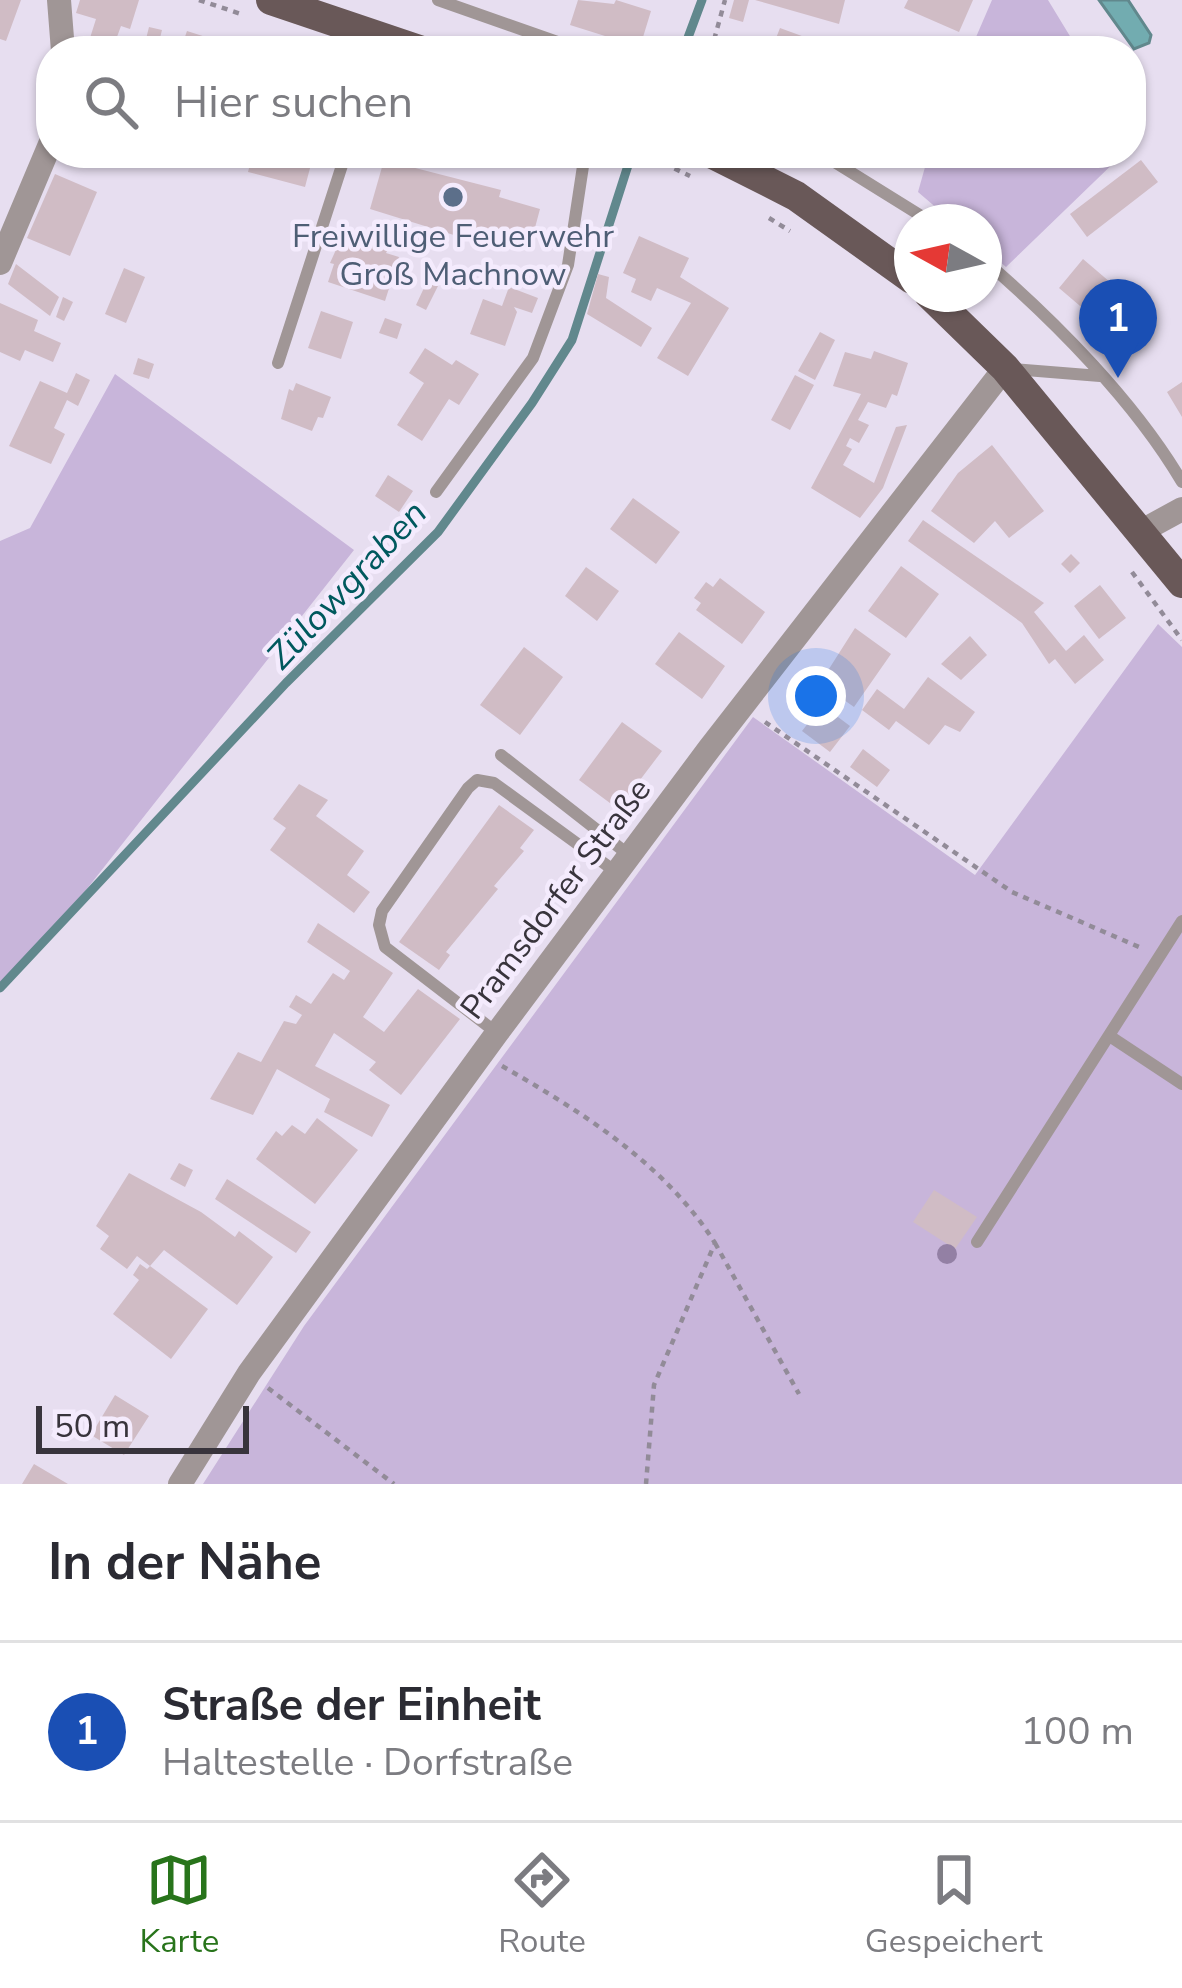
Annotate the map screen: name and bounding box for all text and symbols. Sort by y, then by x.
search box [36,36,1146,168]
icon: search [78,69,144,135]
text: Hier suchen [174,72,413,133]
marker: Freiwillige Feuerwehr Groß Machnow [440,184,466,210]
north arrow [894,204,1002,312]
place label: Freiwillige Feuerwehr Groß Machnow [292,214,614,297]
pin: 1 [1079,279,1157,378]
water label: Zülowgraben [256,490,438,680]
your location [786,666,846,726]
street label: Pramsdorfer Straße [450,769,662,1029]
scale bar [36,1400,249,1453]
text: 50 m [54,1404,130,1449]
text: In der Nähe [48,1527,321,1597]
text: Straße der Einheit [162,1675,541,1736]
text: 1 [75,1705,99,1758]
text: 100 m [1020,1705,1134,1758]
text: Haltestelle · Dorfstraße [162,1736,573,1789]
tab: Karte [140,1847,219,1964]
tab: Route [498,1847,586,1964]
tab: Gespeichert [865,1847,1042,1964]

